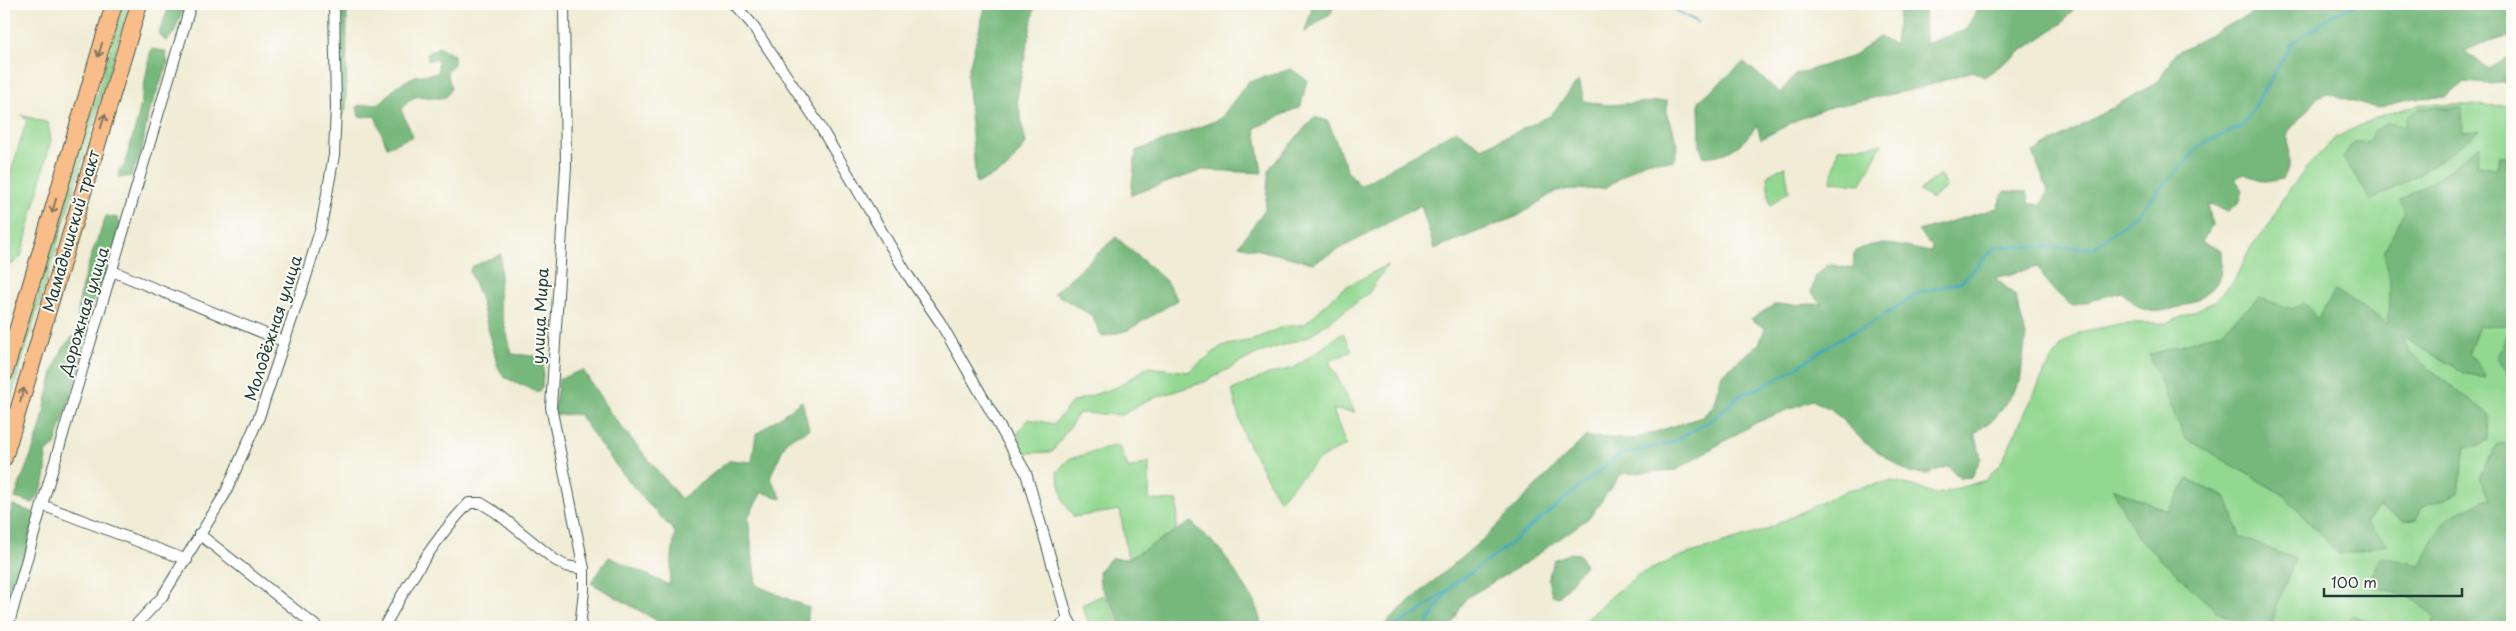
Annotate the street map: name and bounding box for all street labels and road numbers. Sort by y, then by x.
street label: Мамадышский тракт [35,146,105,315]
street label: Дорожная улица [52,244,114,379]
street label: Молодёжная улица [237,252,307,404]
street label: улица Мира [524,267,554,365]

